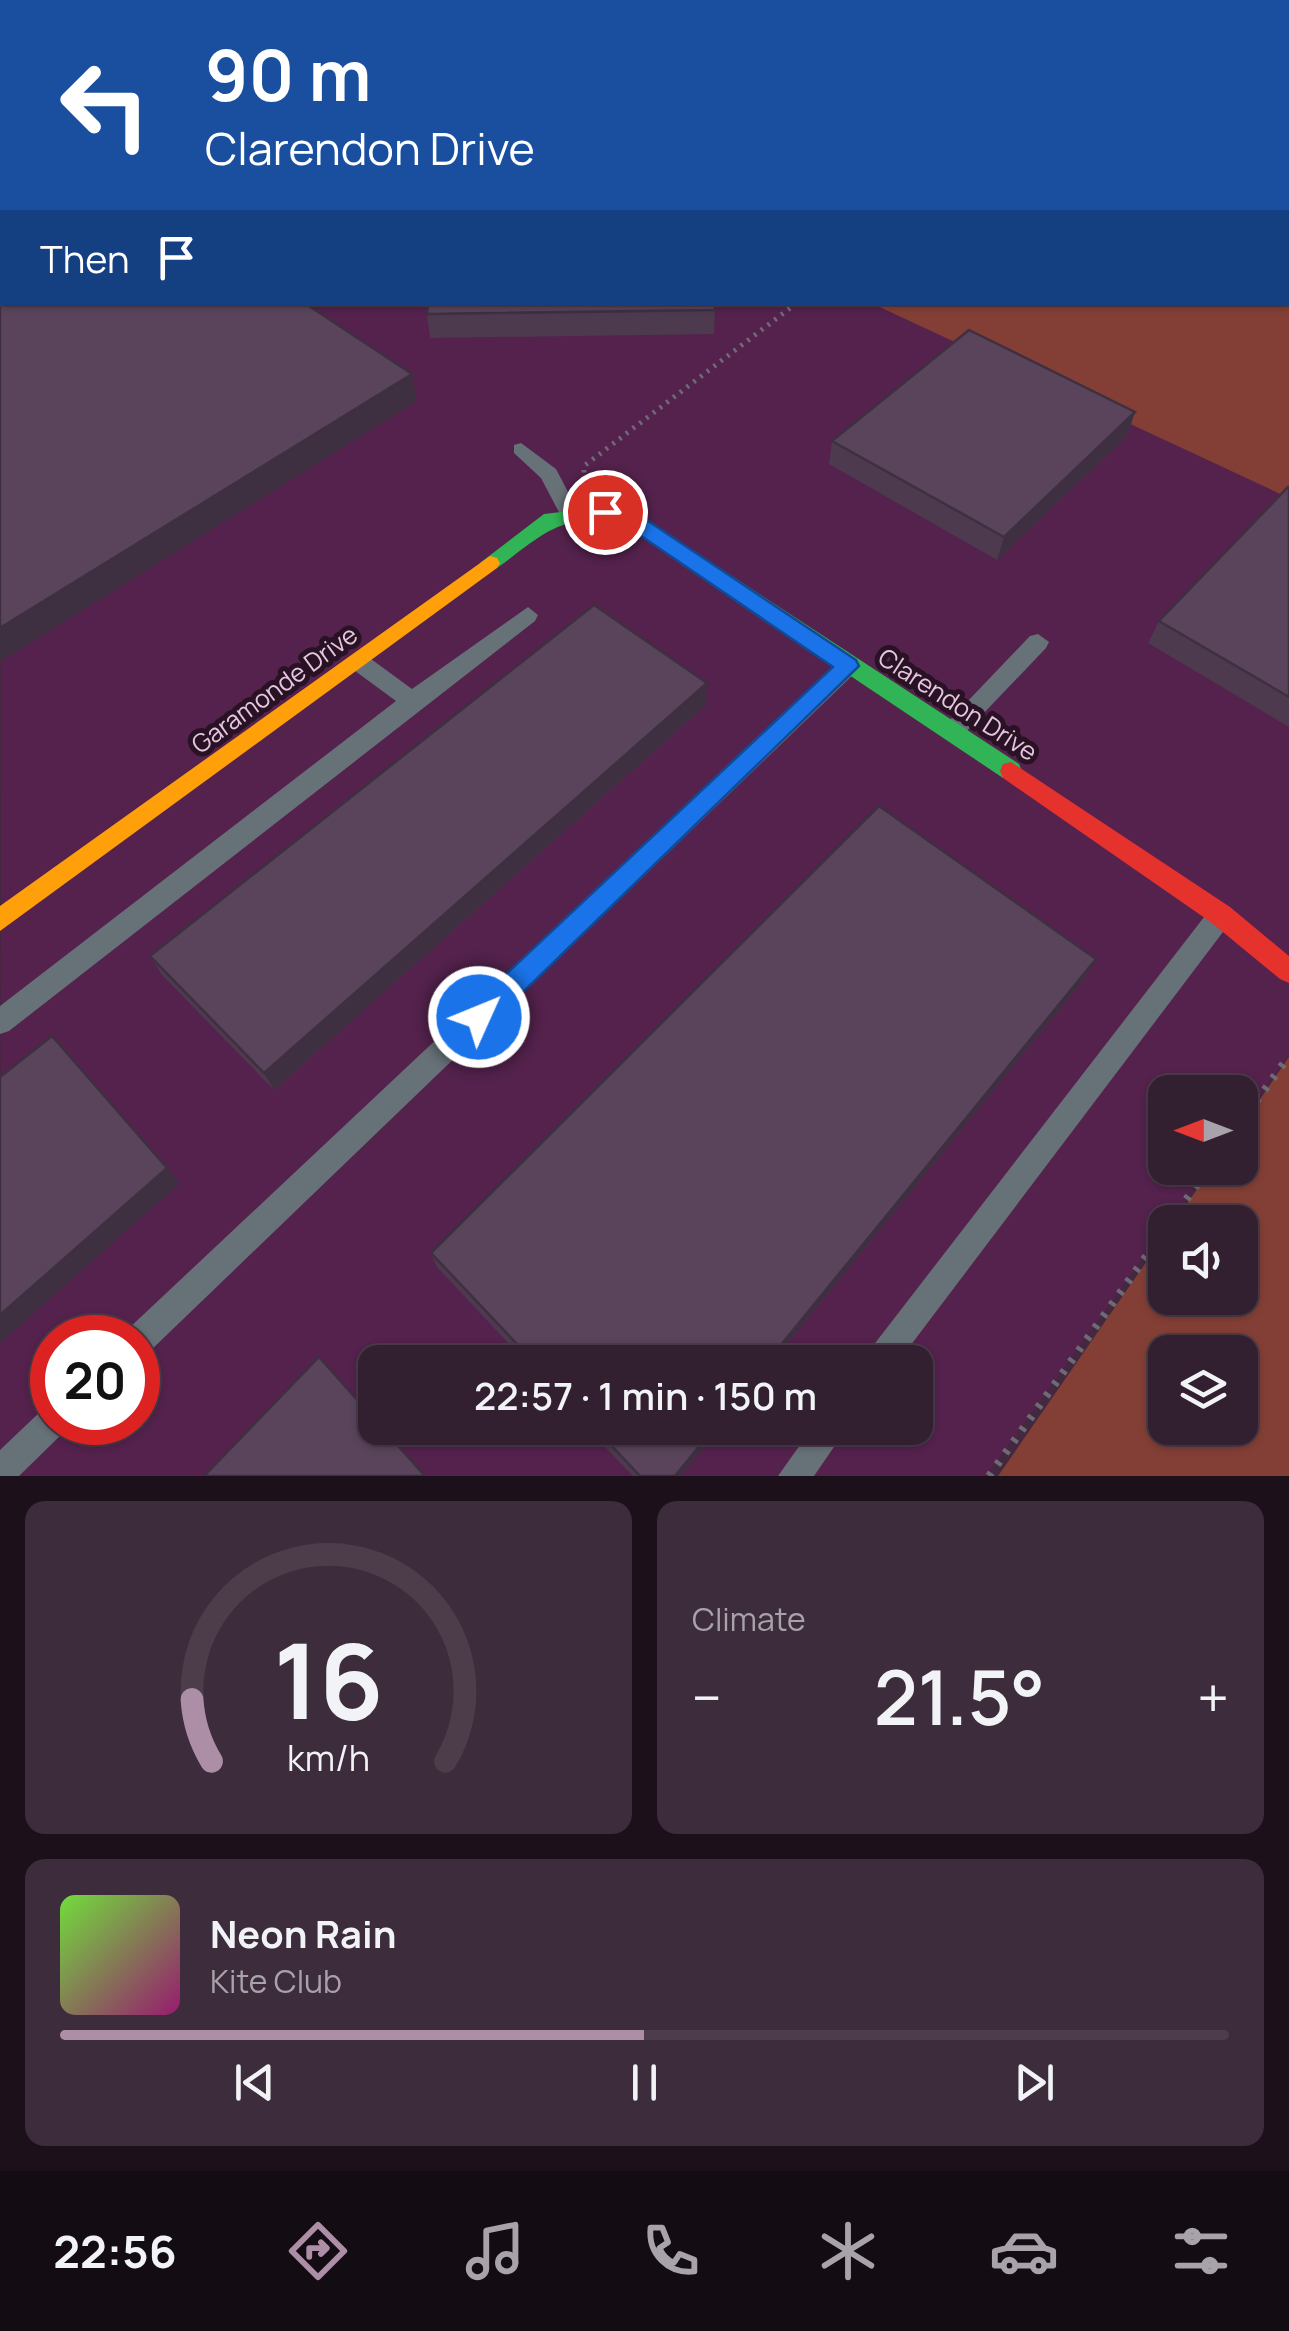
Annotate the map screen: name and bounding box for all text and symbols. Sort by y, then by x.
text: 90 m [205,26,372,122]
icon: left [40,40,170,170]
text: Clarendon Drive [205,117,535,179]
icon: arrive [149,230,204,285]
text: Then [40,232,129,284]
pin [563,470,648,555]
icon: arrive [578,485,633,540]
street label: Garamonde Drive [184,617,364,761]
street label: Clarendon Drive [872,639,1044,769]
position arrow [427,965,531,1069]
north arrow [1148,1075,1258,1185]
map controls [1148,1075,1258,1445]
button: sound [1148,1205,1258,1315]
speed limit sign: 20 [30,1315,160,1445]
button: layers [1148,1335,1258,1445]
text: 22:57 · 1 min · 150 m [474,1369,817,1421]
text: Climate [692,1597,806,1641]
text: 16 [273,1608,384,1750]
text: 21.5° [874,1645,1045,1748]
text: − [692,1659,722,1735]
text: + [1197,1659,1229,1735]
text: km/h [287,1733,370,1782]
text: Neon Rain [210,1907,396,1959]
text: Kite Club [210,1959,342,2003]
icon: previous [227,2055,282,2110]
icon: pause [617,2055,672,2110]
icon: next [1007,2055,1062,2110]
icon: directions [283,2216,353,2286]
icon: music [460,2216,530,2286]
icon: phone [636,2216,706,2286]
icon: climate [813,2216,883,2286]
icon: car [989,2216,1059,2286]
icon: filters [1166,2216,1236,2286]
text: 22:56 [53,2220,177,2282]

